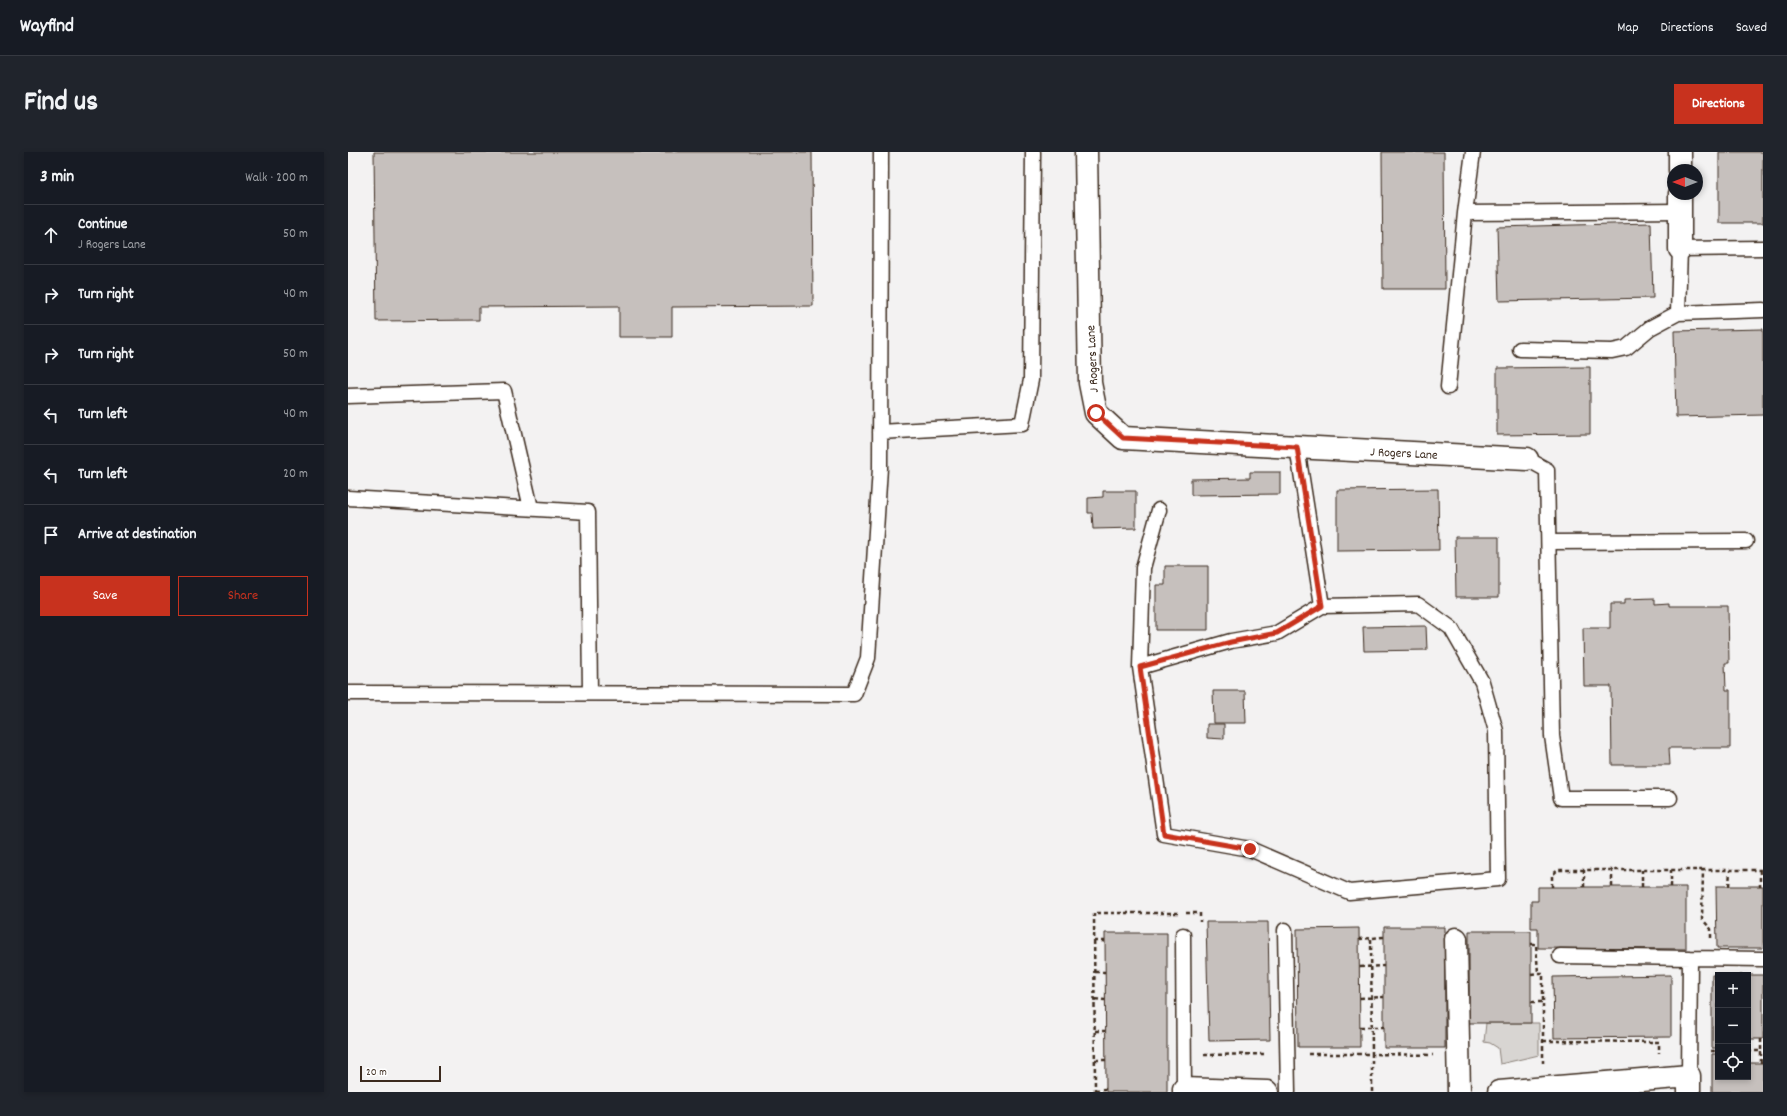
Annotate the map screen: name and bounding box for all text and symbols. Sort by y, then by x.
text: Wayfind [20,14,74,41]
text: Map [1617,18,1639,38]
text: Directions [1661,18,1714,38]
text: Saved [1736,18,1767,38]
text: Find us [24,84,98,124]
button: Directions [1674,84,1763,124]
north arrow [1667,164,1703,200]
text: 3 min [40,166,74,190]
text: Walk · 200 m [245,169,308,188]
text: Continue [78,214,127,236]
icon: ahead [40,224,62,246]
text: 50 m [283,225,308,244]
text: J Rogers Lane [78,236,146,255]
icon: right [40,284,62,306]
text: Turn right [78,284,134,306]
text: 40 m [284,285,308,304]
street label: J Rogers Lane [1082,324,1105,393]
icon: right [40,344,62,366]
text: Turn right [78,344,134,366]
text: 50 m [283,345,308,364]
icon: left [40,404,62,426]
text: Turn left [78,404,127,426]
route start [1087,404,1105,422]
text: 40 m [284,405,308,424]
street label: J Rogers Lane [1370,443,1438,466]
icon: left [40,464,62,486]
text: Turn left [78,464,127,486]
text: 20 m [283,465,308,484]
icon: arrive [40,524,62,546]
text: Arrive at destination [78,524,196,546]
button: Save [40,576,170,616]
button: Share [178,576,308,616]
route end [1241,840,1259,858]
map controls [1715,972,1751,1080]
button: + [1715,972,1751,1008]
button: − [1715,1008,1751,1044]
button: locate [1715,1044,1751,1080]
scale bar [360,1064,441,1083]
text: 20 m [366,1065,387,1081]

